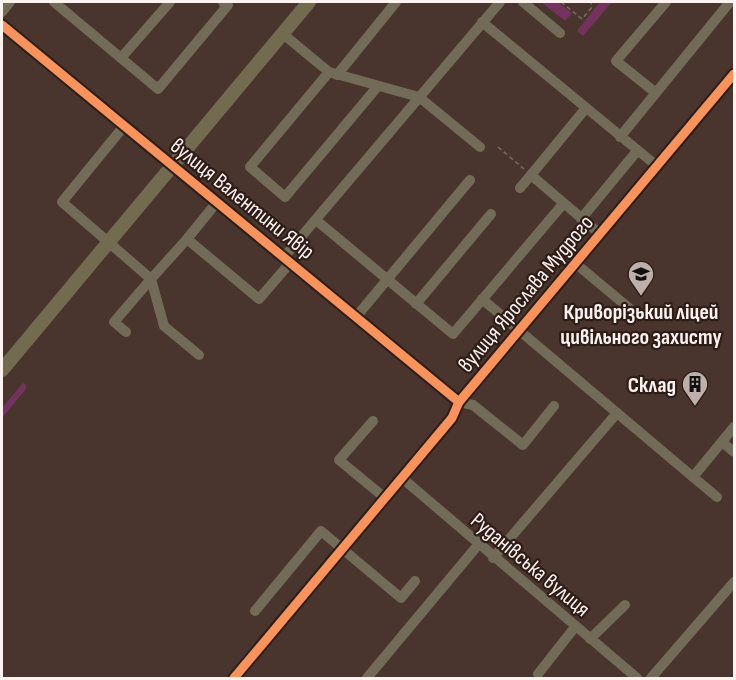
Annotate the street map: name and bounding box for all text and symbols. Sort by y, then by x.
street label: вулиця Валентини Явір [165,133,320,266]
street label: вулиця Ярослава Мудрого [453,210,600,378]
school or university icon: Криворізький ліцей цивільного захисту [626,259,656,297]
place label: Криворізький ліцей цивільного захисту [560,299,722,351]
building icon: Склад [680,369,710,407]
place label: Склад [628,372,676,399]
street label: Руданівська вулиця [465,507,595,623]

